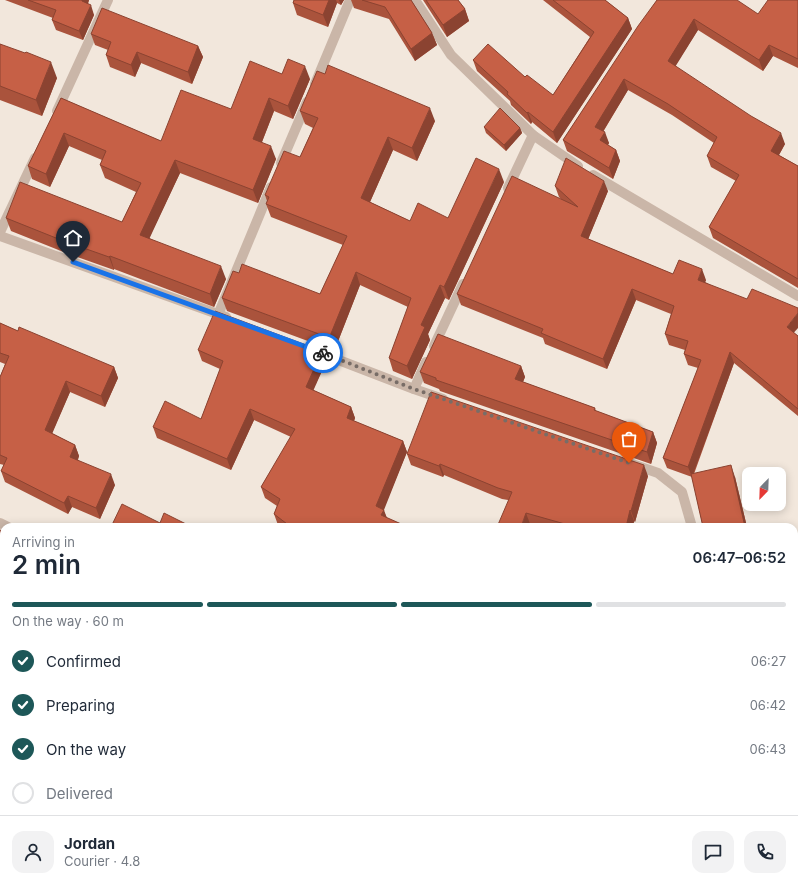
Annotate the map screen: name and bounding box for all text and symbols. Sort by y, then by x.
pin [56,221,90,262]
icon: home [62,227,84,249]
courier [303,333,343,373]
icon: bike [312,342,334,364]
pin [612,422,646,463]
icon: bag [618,428,640,450]
north arrow [742,467,786,511]
map controls [742,467,786,511]
text: Arriving in [12,534,75,550]
text: 06:47–06:52 [693,548,786,567]
text: 2 min [12,549,81,580]
text: On the way · 60 m [12,613,124,629]
icon: check [12,650,34,672]
text: Confirmed [46,652,121,671]
text: 06:27 [751,653,786,669]
icon: check [12,694,34,716]
text: Preparing [46,696,115,715]
text: 06:42 [750,697,786,713]
icon: check [12,738,34,760]
text: On the way [46,740,126,759]
text: 06:43 [750,741,786,757]
text: Delivered [46,784,113,803]
button: person [12,831,54,873]
button: chat [692,831,734,873]
button: phone [744,831,786,873]
text: Jordan [64,834,115,853]
text: Courier · 4.8 [64,853,140,869]

